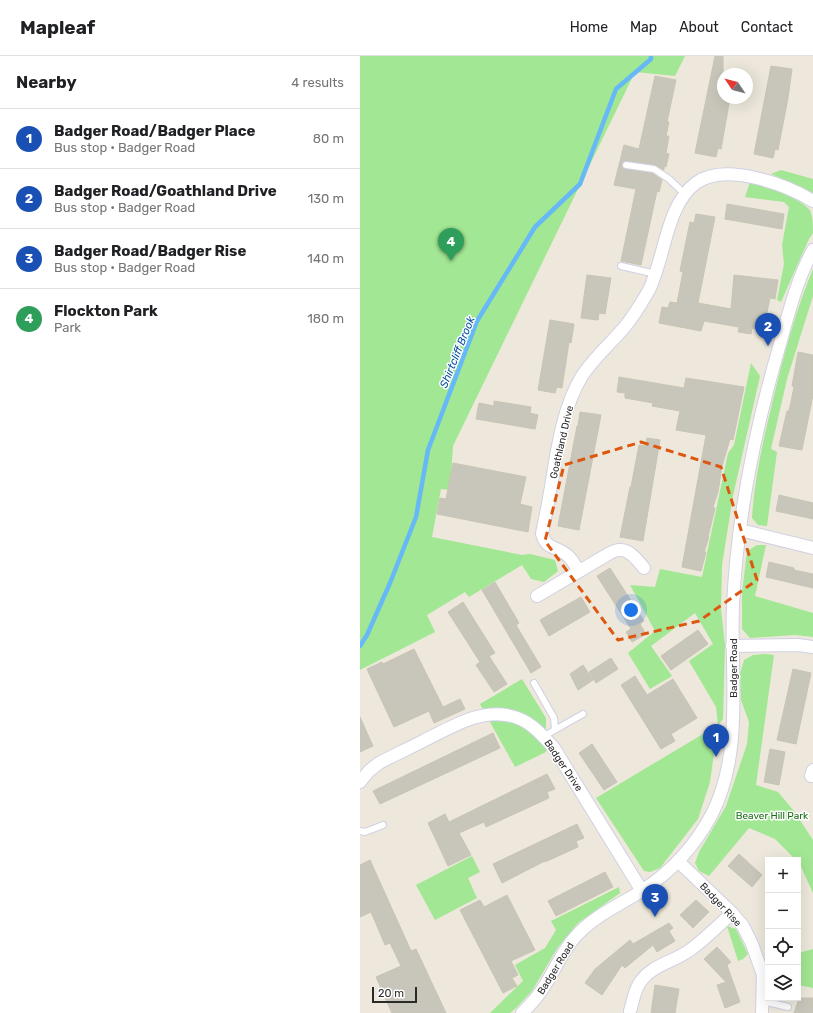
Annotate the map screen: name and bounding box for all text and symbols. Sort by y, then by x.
text: Mapleaf [20,16,95,39]
text: Home [570,19,608,36]
text: Map [630,19,657,36]
text: About [679,19,719,36]
text: Contact [741,19,793,36]
north arrow [717,68,753,104]
text: Nearby [16,72,77,92]
text: 4 results [291,75,344,90]
text: Badger Road/Badger Place [54,122,255,140]
text: 1 [26,131,32,146]
text: 80 m [313,131,344,146]
text: Bus stop · Badger Road [54,140,195,155]
text: Badger Road/Goathland Drive [54,182,277,200]
text: 2 [25,191,33,206]
text: 130 m [308,191,344,206]
text: Bus stop · Badger Road [54,200,195,215]
pin: 4 [438,228,464,261]
text: Badger Road/Badger Rise [54,242,246,260]
text: 3 [25,251,33,266]
text: 140 m [307,251,344,266]
text: Bus stop · Badger Road [54,260,195,275]
text: Flockton Park [54,302,158,320]
text: 4 [25,311,33,326]
text: 180 m [307,311,344,326]
pin: 2 [755,313,781,346]
water label: Shirtcliff Brook [437,314,478,390]
text: Park [54,320,81,335]
street label: Goathland Drive [548,404,576,480]
your location [621,600,641,620]
street label: Badger Road [728,638,740,698]
pin: 1 [703,724,729,757]
street label: Badger Drive [541,737,585,794]
park label: Beaver Hill Park [736,810,809,822]
map controls [765,857,801,1001]
button: + [765,857,801,893]
street label: Badger Rise [697,880,744,929]
pin: 3 [642,884,668,917]
button: − [765,893,801,929]
button: locate [765,929,801,965]
street label: Badger Road [535,940,577,997]
button: layers [765,965,801,1001]
scale bar [372,985,417,1004]
text: 20 m [378,987,404,1000]

